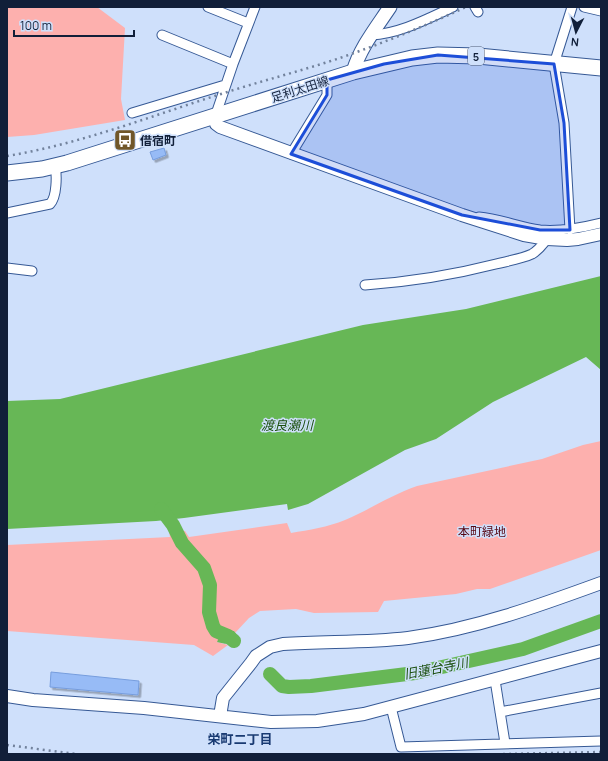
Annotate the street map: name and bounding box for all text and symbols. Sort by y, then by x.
scale bar [14,12,134,38]
north arrow [556,12,596,52]
text: 100 m [20,17,52,34]
text: N [570,35,580,50]
road number: 5 [468,47,484,65]
street label: 足利太田線 [269,72,331,106]
bus stop icon: 借宿町 [112,127,138,153]
place label: 借宿町 [140,132,176,149]
water label: 渡良瀬川 [261,416,315,434]
park label: 本町緑地 [458,523,506,540]
water label: 旧蓮台寺川 [402,653,472,683]
district label: 栄町二丁目 [207,730,273,748]

